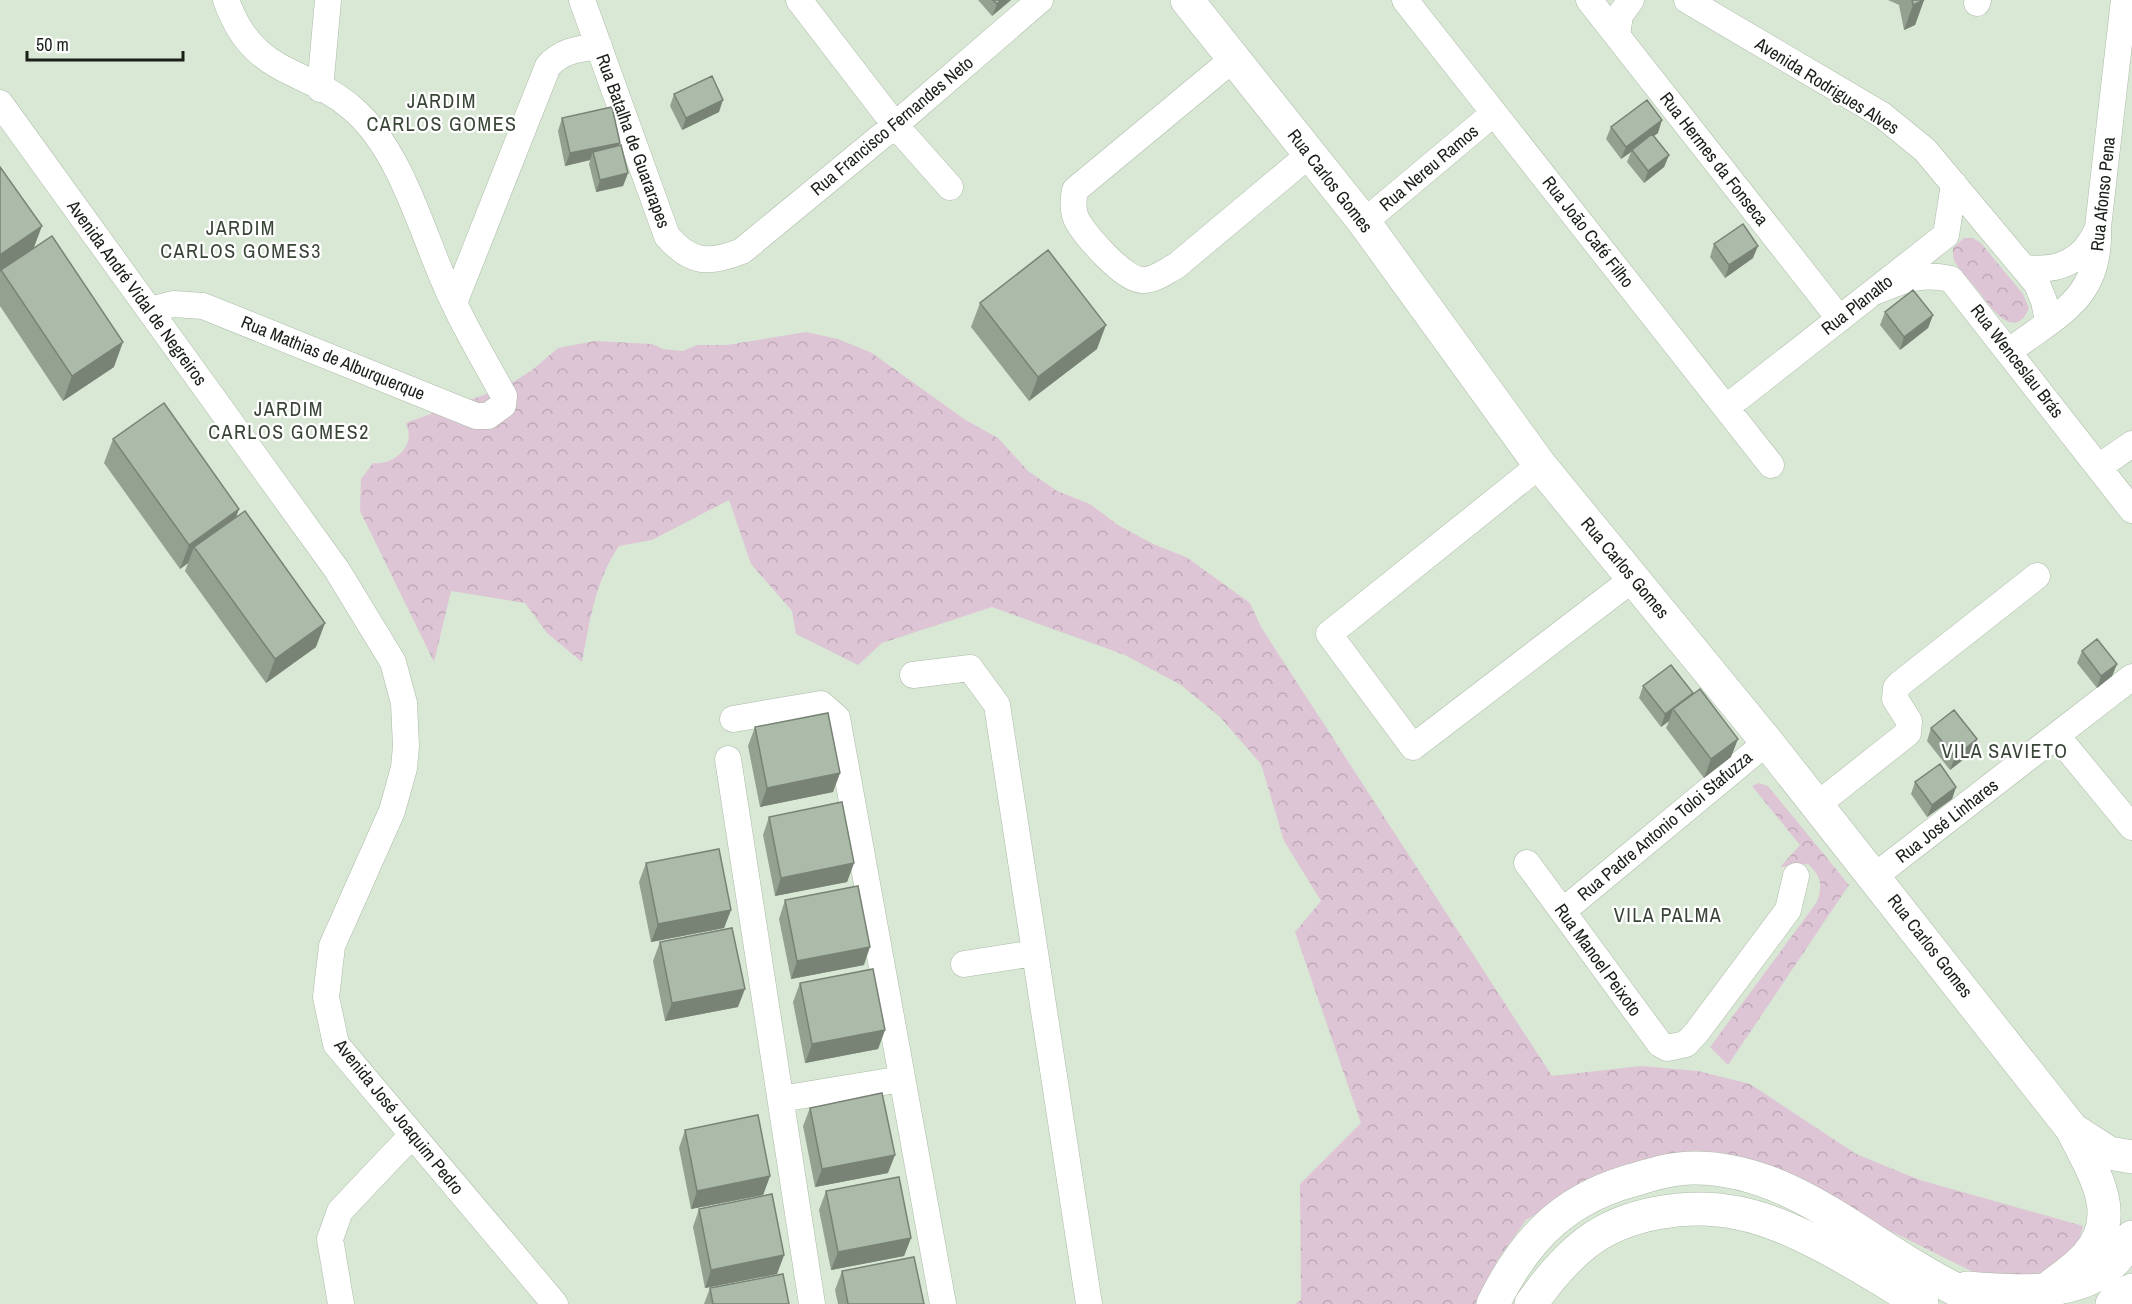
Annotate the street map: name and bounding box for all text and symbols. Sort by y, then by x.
scale bar [27,24,183,62]
street label: Avenida Rodrigues Alves [1750,31,1904,140]
text: 50 m [36,32,69,57]
street label: Rua Batalha de Guararapes [590,50,677,231]
street label: Rua Francisco Fernandes Neto [805,50,978,201]
district label: JARDIM CARLOS GOMES [366,87,518,137]
street label: Rua Hermes da Fonseca [1654,87,1775,231]
street label: Rua Nereu Ramos [1374,119,1484,216]
street label: Rua Carlos Gomes [1282,124,1379,238]
street label: Rua Afonso Pena [2084,136,2121,252]
street label: Rua João Café Filho [1537,171,1640,293]
street label: Avenida André Vidal de Negreiros [61,194,213,390]
district label: JARDIM CARLOS GOMES3 [160,214,322,264]
street label: Rua Planalto [1816,269,1898,340]
street label: Rua Wenceslau Brás [1965,298,2070,423]
street label: Rua Mathias de Alburquerque [238,309,429,406]
district label: JARDIM CARLOS GOMES2 [208,395,370,445]
street label: Rua Carlos Gomes [1575,512,1675,624]
district label: VILA SAVIETO [1942,737,2068,764]
street label: Rua Padre Antonio Toloi Stafuzza [1572,745,1757,906]
street label: Rua José Linhares [1890,773,2003,869]
street label: Rua Carlos Gomes [1882,889,1979,1003]
street label: Rua Manoel Peixoto [1549,898,1648,1021]
district label: VILA PALMA [1614,901,1722,928]
street label: Avenida José Joaquim Pedro [328,1033,470,1200]

